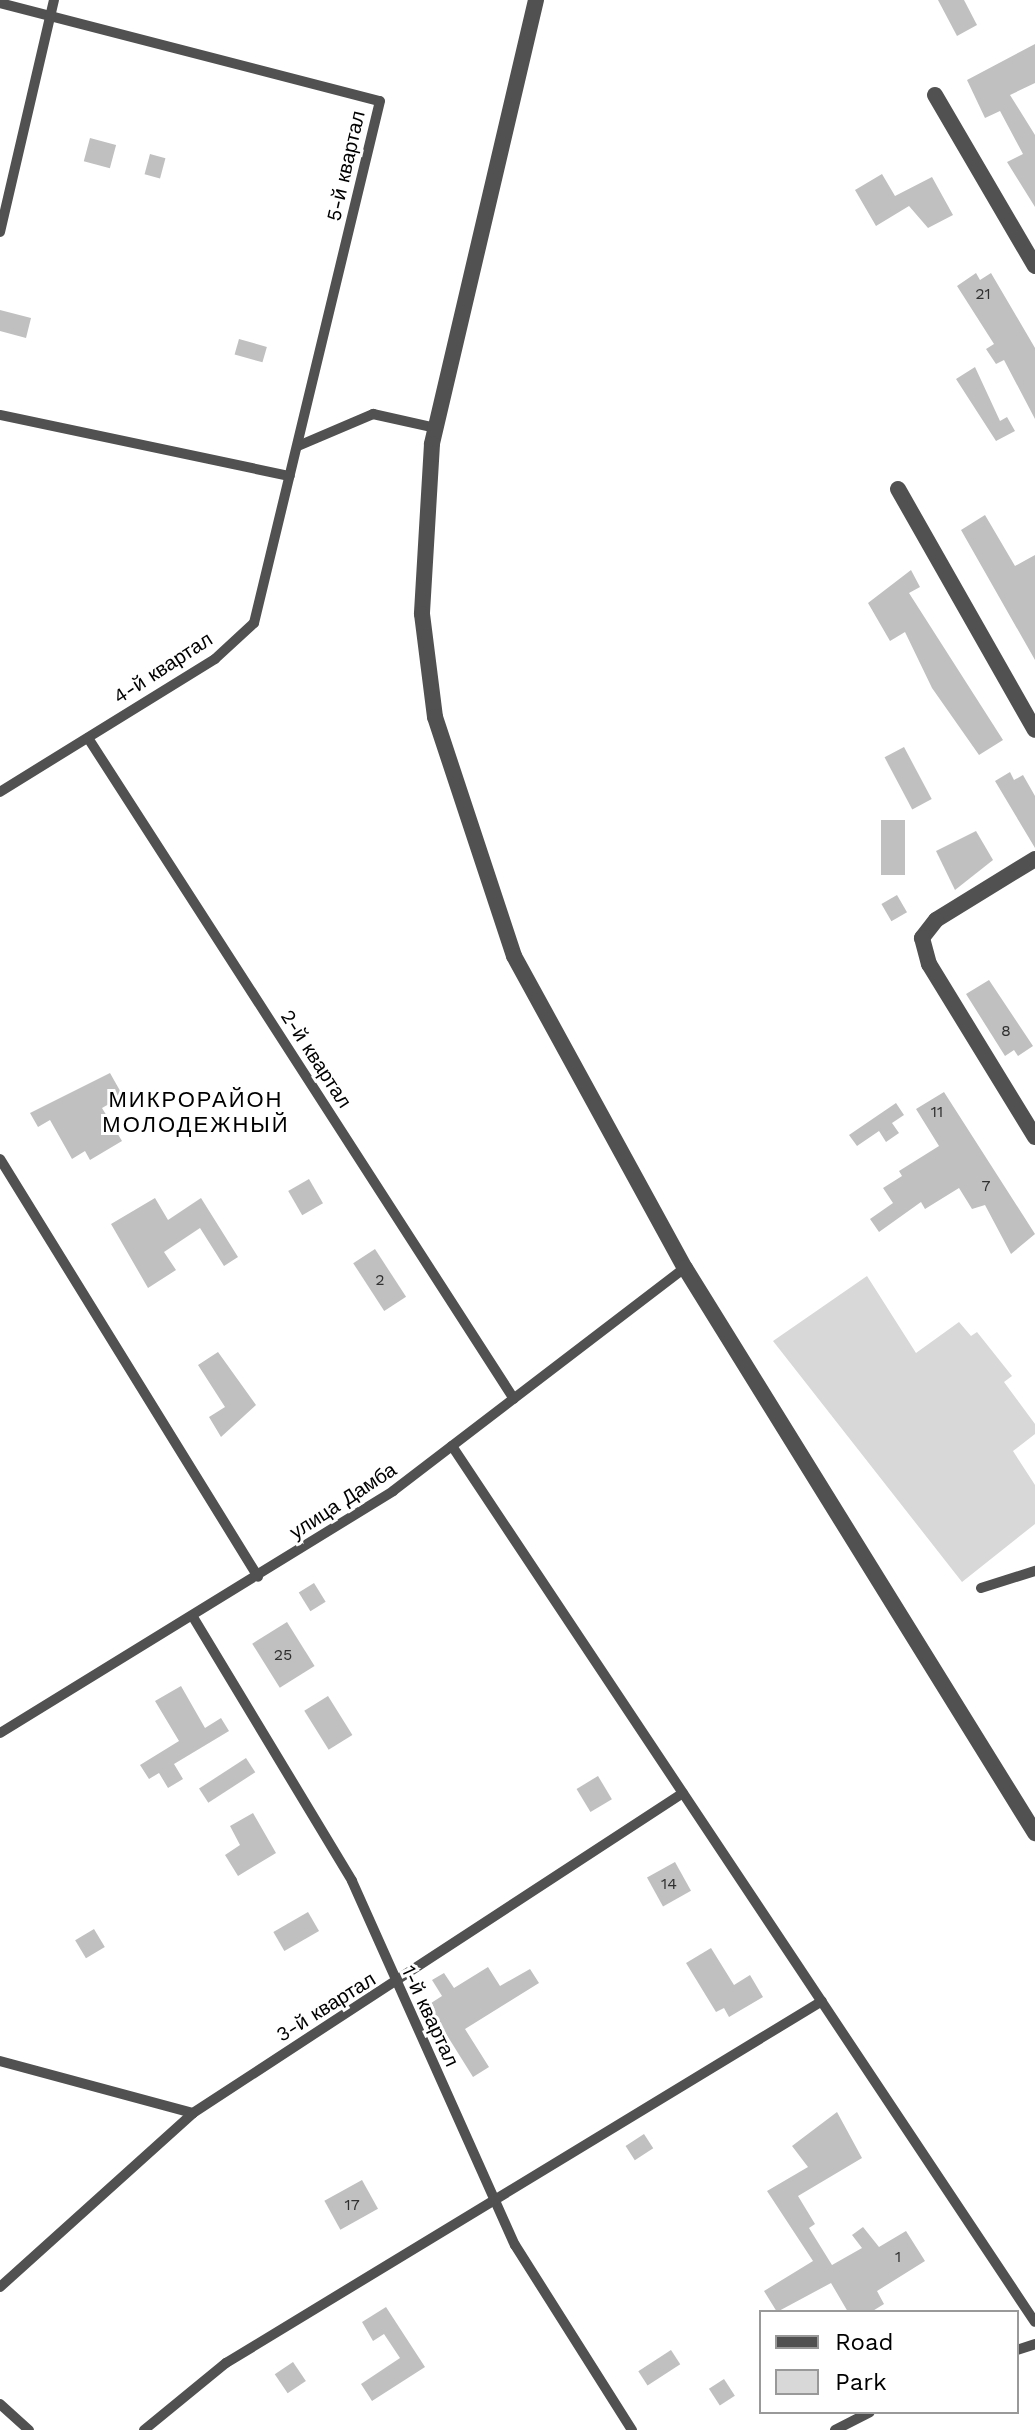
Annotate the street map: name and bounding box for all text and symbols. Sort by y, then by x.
street label: 5-й квартал [322,108,370,224]
house number: 21 [975,284,991,304]
street label: 4-й квартал [109,627,217,709]
street label: 2-й квартал [275,1005,357,1113]
house number: 8 [1001,1021,1011,1041]
district label: МИКРОРАЙОН МОЛОДЕЖНЫЙ [102,1086,290,1138]
house number: 11 [931,1102,943,1122]
house number: 7 [982,1176,990,1196]
house number: 2 [375,1270,385,1290]
street label: улица Дамба [285,1458,401,1544]
house number: 25 [274,1645,292,1665]
house number: 14 [661,1874,677,1894]
street label: 1-й квартал [396,1962,464,2070]
street label: 3-й квартал [272,1967,380,2047]
house number: 17 [344,2195,360,2215]
house number: 1 [895,2247,901,2267]
legend [759,2310,1019,2414]
text: Road [835,2328,894,2356]
text: Park [835,2368,887,2396]

